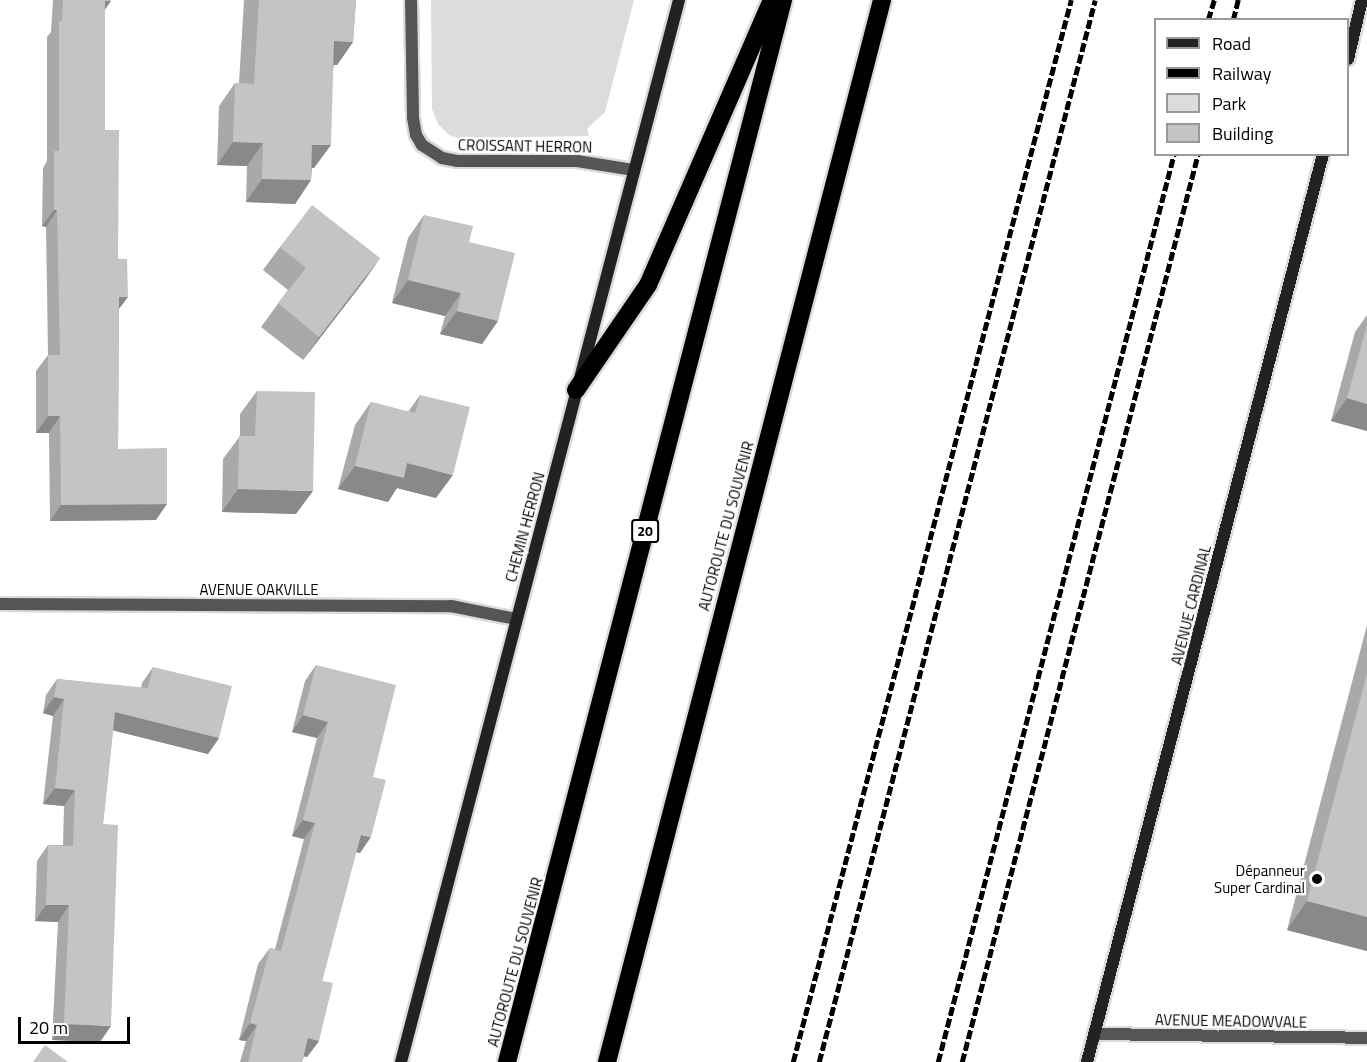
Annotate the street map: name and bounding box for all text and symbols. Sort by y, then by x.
legend [1154,18,1349,156]
text: Road [1212,30,1251,57]
text: Railway [1212,60,1271,87]
text: Park [1212,90,1246,117]
text: Building [1212,120,1273,147]
street label: CROISSANT HERRON [458,136,592,156]
street label: AUTOROUTE DU SOUVENIR [695,439,757,613]
street label: CHEMIN HERRON [502,470,548,584]
road number: 20 [630,520,660,542]
street label: AVENUE CARDINAL [1167,543,1215,667]
street label: AVENUE OAKVILLE [199,581,319,599]
place label: Dépanneur Super Cardinal [1214,861,1305,896]
marker: Dépanneur Super Cardinal [1310,872,1324,886]
street label: AUTOROUTE DU SOUVENIR [484,875,546,1049]
scale bar [21,1005,134,1043]
street label: AVENUE MEADOWVALE [1155,1011,1307,1031]
text: 20 m [29,1014,68,1041]

